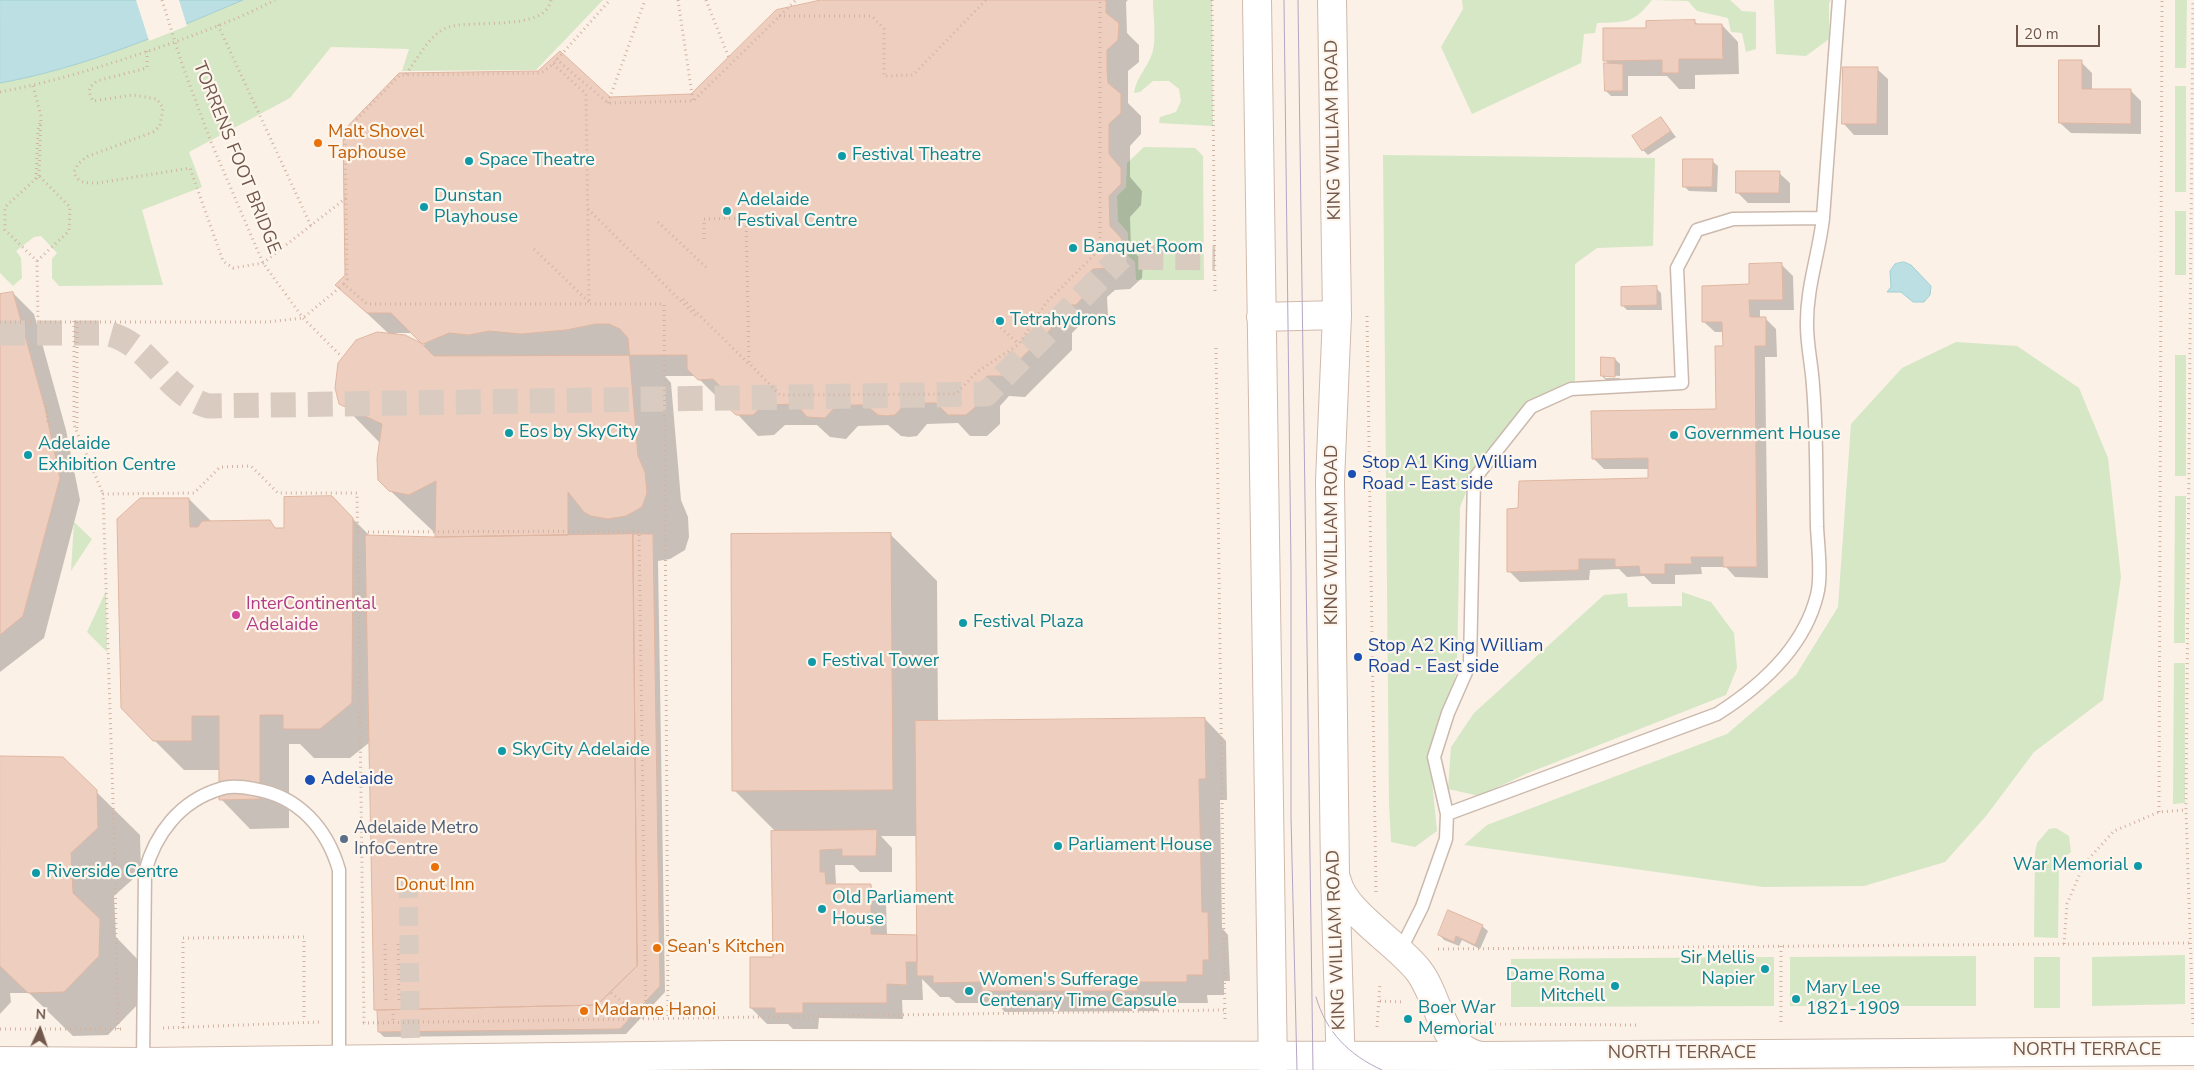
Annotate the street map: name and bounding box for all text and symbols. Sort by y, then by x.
scale bar [2019,15,2103,47]
text: 20 m [2024,24,2059,44]
street label: KING WILLIAM ROAD [1322,40,1346,220]
street label: TORRENS FOOT BRIDGE [188,59,284,257]
place label: Malt Shovel Taphouse [328,122,424,164]
marker: Malt Shovel Taphouse [312,137,324,149]
place label: Festival Theatre [852,145,981,167]
place label: Space Theatre [479,150,595,172]
marker: Festival Theatre [836,150,848,162]
marker: Space Theatre [463,155,475,167]
place label: Dunstan Playhouse [434,186,518,228]
place label: Adelaide Festival Centre [737,190,857,232]
marker: Dunstan Playhouse [418,201,430,213]
marker: Adelaide Festival Centre [721,205,733,217]
place label: Banquet Room [1083,237,1203,259]
marker: Banquet Room [1067,242,1079,254]
place label: Tetrahydrons [1010,310,1116,332]
marker: Tetrahydrons [994,315,1006,327]
place label: Eos by SkyCity [519,422,638,444]
place label: Government House [1684,424,1840,446]
marker: Eos by SkyCity [503,427,515,439]
marker: Government House [1668,429,1680,441]
place label: Adelaide Exhibition Centre [38,434,176,476]
street label: KING WILLIAM ROAD [1322,445,1344,625]
marker: Adelaide Exhibition Centre [22,449,34,461]
place label: Stop A1 King William Road - East side [1362,453,1538,496]
marker: Stop A1 King William Road - East side [1346,468,1358,480]
place label: InterContinental Adelaide [246,594,376,636]
marker: InterContinental Adelaide [230,609,242,621]
place label: Festival Plaza [973,612,1084,634]
marker: Festival Plaza [957,617,969,629]
place label: Stop A2 King William Road - East side [1368,636,1544,679]
place label: Festival Tower [822,651,939,673]
marker: Stop A2 King William Road - East side [1352,651,1364,663]
marker: Festival Tower [806,656,818,668]
place label: SkyCity Adelaide [512,740,650,762]
marker: SkyCity Adelaide [496,745,508,757]
place label: Adelaide [321,769,393,791]
marker: Adelaide [303,773,317,787]
place label: Adelaide Metro InfoCentre [354,818,478,861]
marker: Adelaide Metro InfoCentre [338,833,350,845]
place label: Parliament House [1068,835,1212,857]
marker: Parliament House [1052,840,1064,852]
street label: KING WILLIAM ROAD [1323,849,1351,1031]
place label: War Memorial [2013,855,2128,877]
marker: War Memorial [2132,860,2144,872]
marker: Donut Inn [429,861,441,873]
place label: Riverside Centre [46,862,178,884]
marker: Riverside Centre [30,867,42,879]
place label: Donut Inn [395,875,475,897]
place label: Old Parliament House [832,888,954,931]
marker: Old Parliament House [816,903,828,915]
place label: Sean's Kitchen [667,937,785,959]
marker: Sean's Kitchen [651,942,663,954]
place label: Sir Mellis Napier [1680,948,1755,991]
marker: Sir Mellis Napier [1759,963,1771,975]
place label: Dame Roma Mitchell [1506,965,1605,1008]
place label: Women's Sufferage Centenary Time Capsule [979,970,1177,1012]
place label: Mary Lee 1821-1909 [1806,978,1900,1021]
marker: Dame Roma Mitchell [1609,980,1621,992]
marker: Women's Sufferage Centenary Time Capsule [963,985,975,997]
marker: Mary Lee 1821-1909 [1790,993,1802,1005]
place label: Boer War Memorial [1418,998,1496,1040]
place label: Madame Hanoi [594,1000,716,1022]
north arrow [15,1005,65,1055]
text: N [35,1005,47,1024]
marker: Madame Hanoi [578,1005,590,1017]
marker: Boer War Memorial [1402,1013,1414,1025]
street label: NORTH TERRACE [2013,1040,2161,1062]
street label: NORTH TERRACE [1608,1043,1756,1065]

